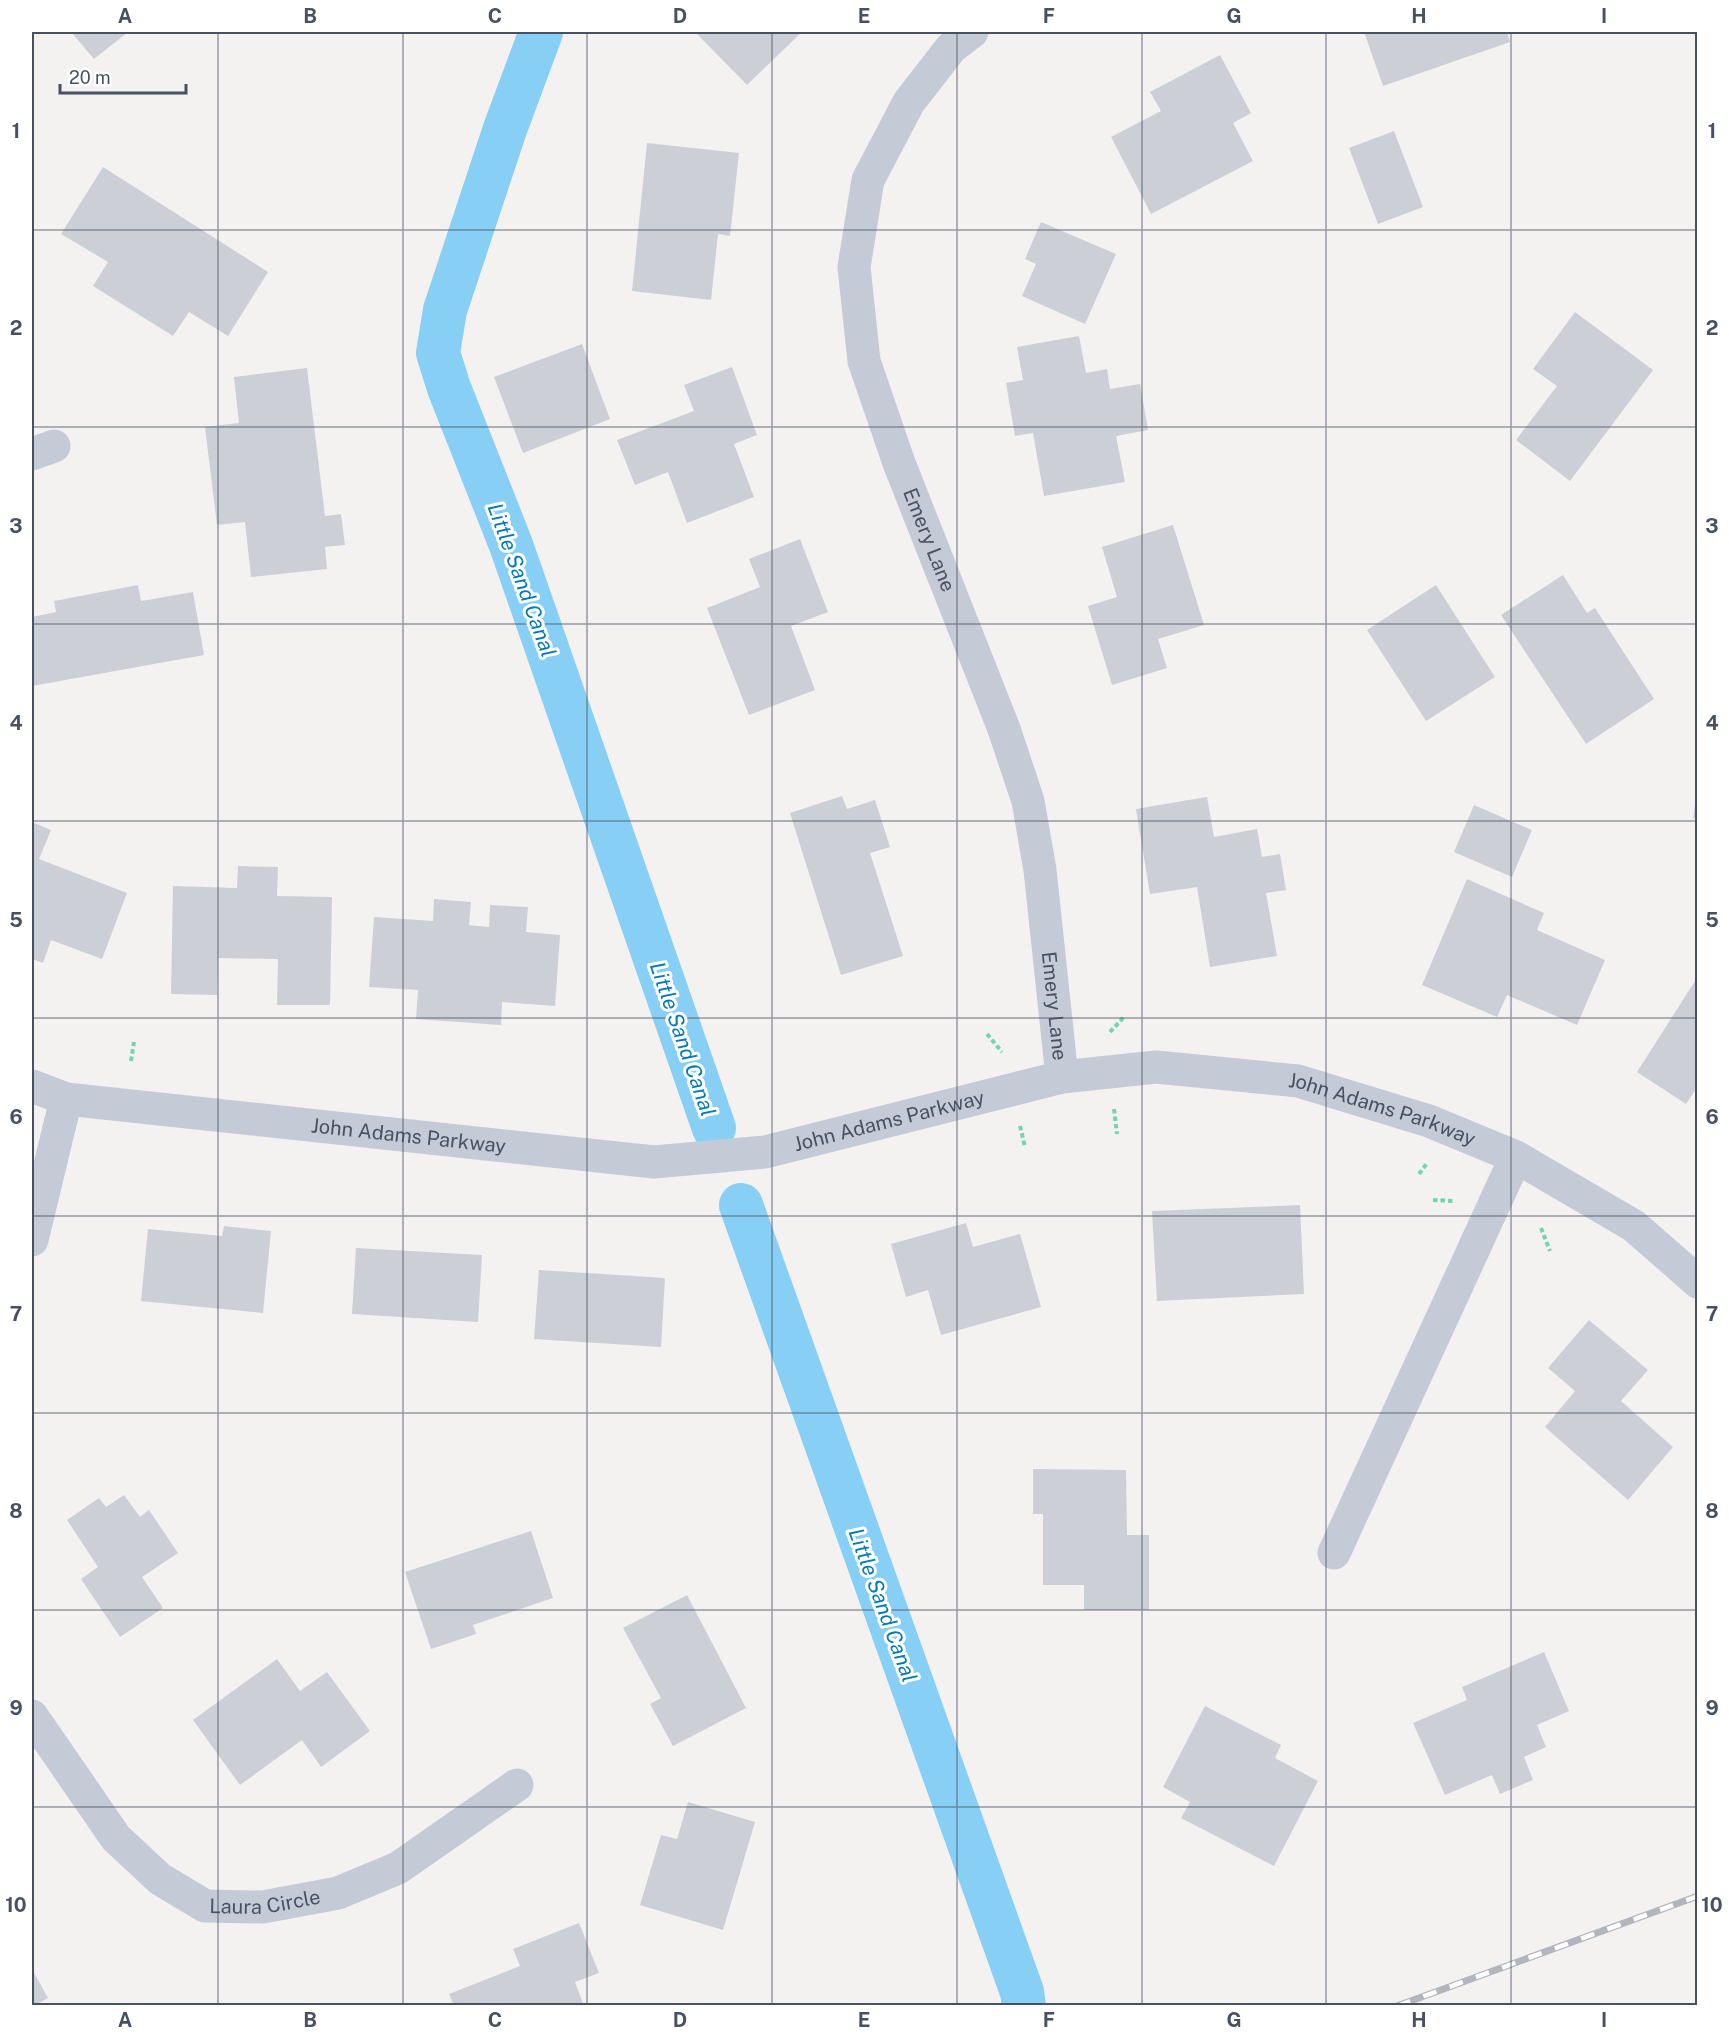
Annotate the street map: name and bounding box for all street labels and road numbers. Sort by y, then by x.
street label: Emery Lane [898,484,961,595]
street label: Emery Lane [1037,950,1072,1062]
street label: John Adams Parkway [1287,1068,1479,1151]
street label: John Adams Parkway [791,1085,987,1156]
street label: John Adams Parkway [310,1113,508,1158]
street label: Laura Circle [209,1885,322,1919]

